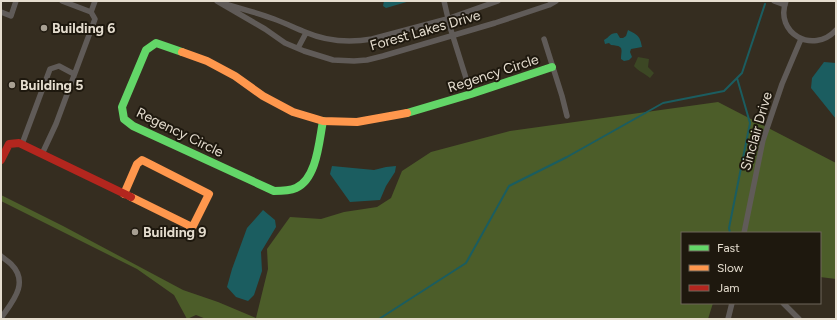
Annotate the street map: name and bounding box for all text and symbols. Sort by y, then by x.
street label: Forest Lakes Drive [368,6,483,54]
place label: Building 6 [52,20,115,37]
marker: Building 6 [39,23,49,33]
street label: Regency Circle [446,51,541,96]
place label: Building 5 [20,77,83,94]
marker: Building 5 [7,80,17,90]
street label: Sinclair Drive [737,89,776,173]
street label: Regency Circle [134,104,226,161]
place label: Building 9 [143,224,206,241]
marker: Building 9 [130,227,140,237]
legend [681,232,821,304]
text: Fast [717,241,740,255]
text: Slow [717,261,744,275]
text: Jam [717,281,740,295]

